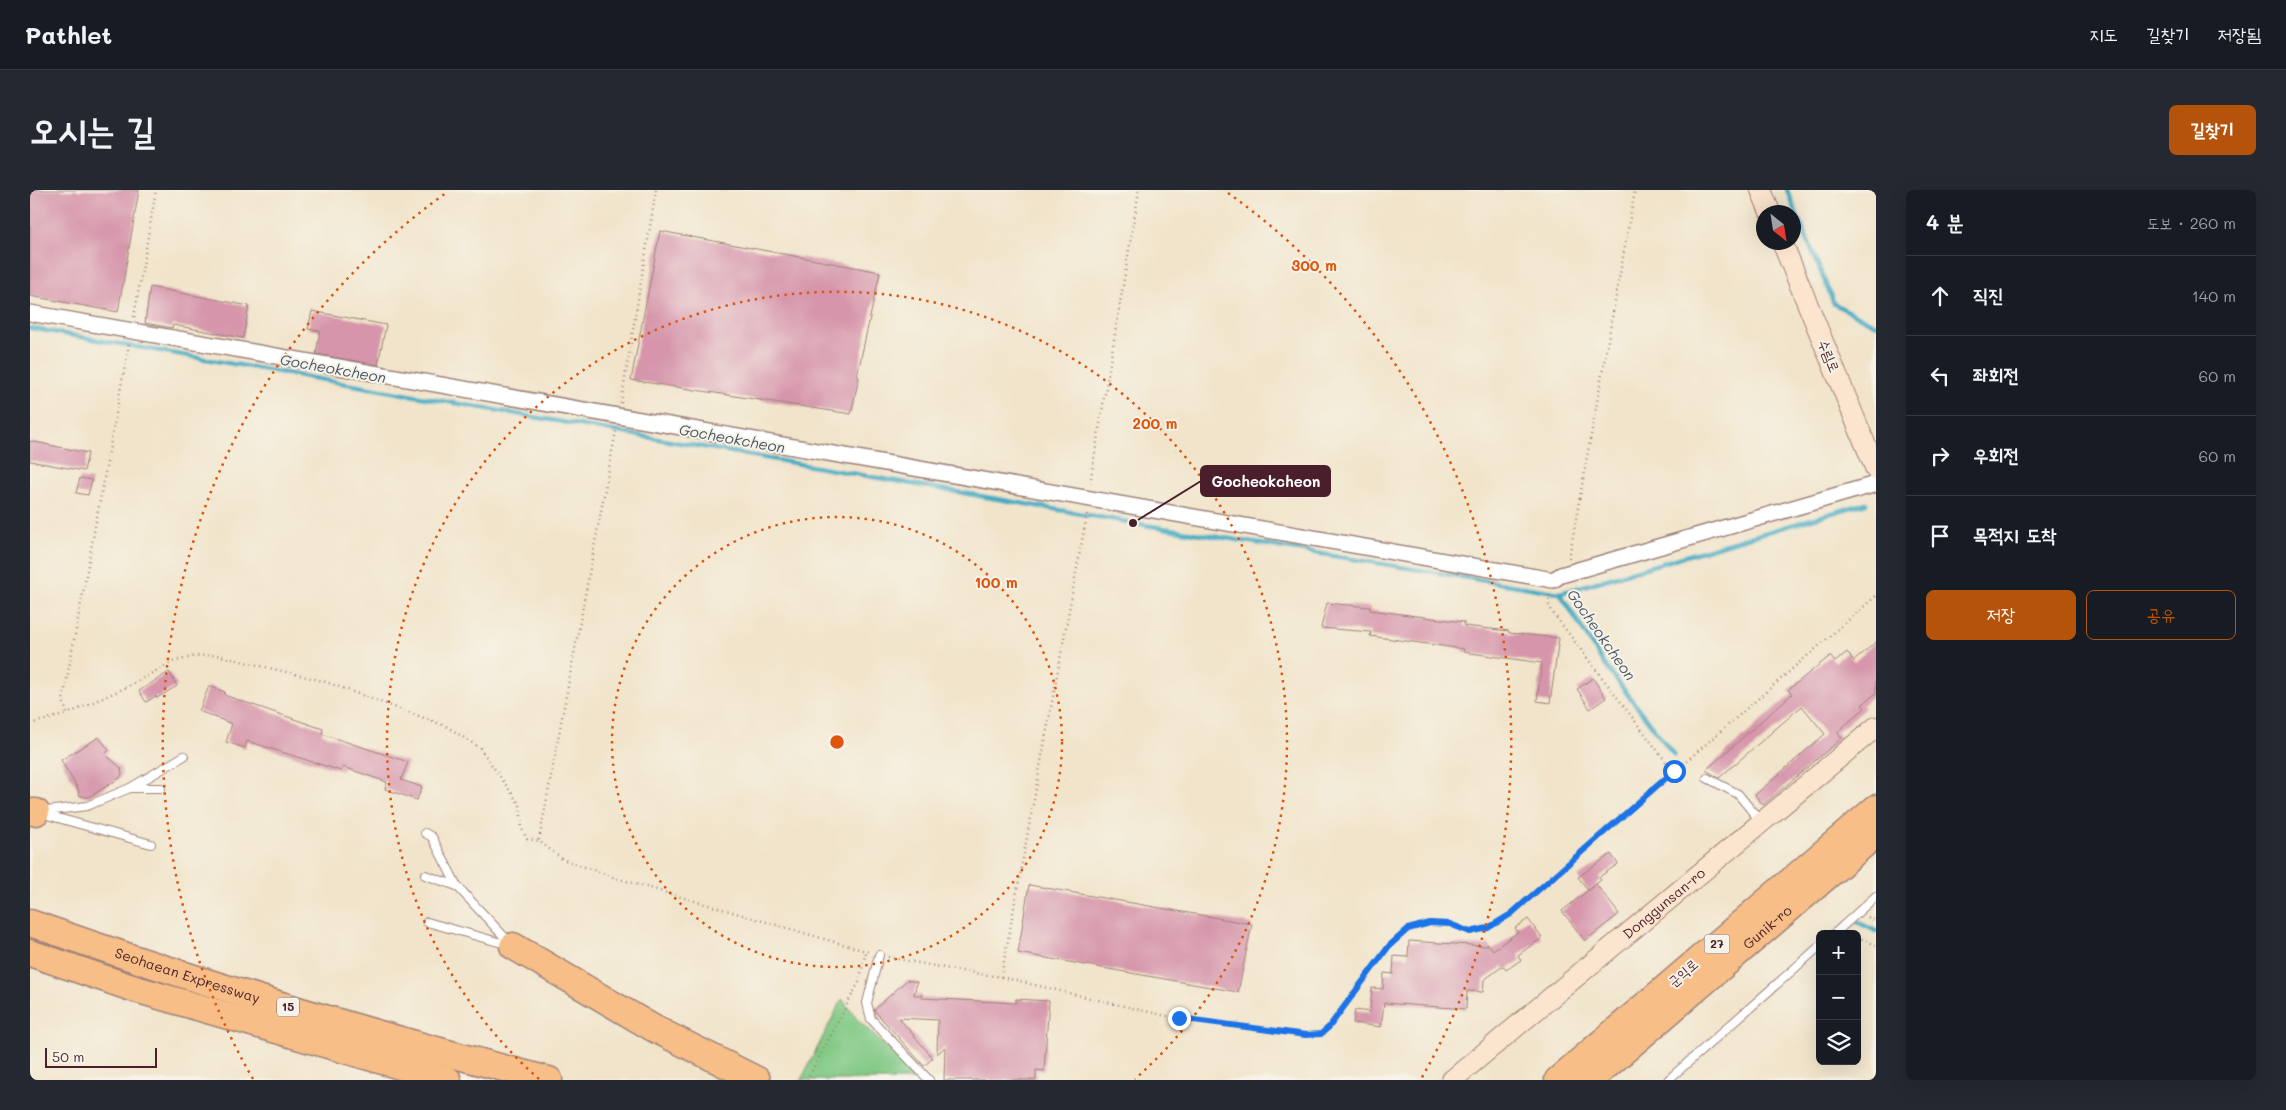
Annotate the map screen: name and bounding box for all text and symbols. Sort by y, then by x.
text: Pathlet [25,19,112,50]
text: 지도 [2089,22,2118,46]
text: 길찾기 [2146,22,2190,46]
text: 저장됨 [2218,22,2261,46]
button: 길찾기 [2169,105,2256,155]
text: 오시는 길 [30,106,155,152]
north arrow [1756,205,1801,250]
text: 4 분 [1926,208,1964,235]
text: 도보 · 260 m [2147,212,2236,233]
text: 300 m [1291,255,1337,275]
icon: ahead [1926,282,1954,310]
text: 직진 [1973,282,2004,307]
text: 140 m [2192,285,2236,306]
street label: 수림로 [1814,337,1845,375]
water label: Gocheokcheon [279,349,388,387]
icon: left [1926,362,1954,390]
text: 좌회전 [1973,362,2019,387]
text: 60 m [2199,365,2236,386]
text: 200 m [1133,413,1178,433]
water label: Gocheokcheon [678,419,787,457]
icon: right [1926,442,1954,470]
text: 우회전 [1973,442,2019,467]
text: 60 m [2199,445,2236,466]
callout: Gocheokcheon [1201,466,1330,496]
text: Gocheokcheon [1212,471,1320,491]
icon: arrive [1926,522,1954,550]
text: 목적지 도착 [1973,522,2056,547]
text: 100 m [974,572,1018,592]
water label: Gocheokcheon [1563,585,1641,684]
button: 저장 [1926,590,2076,640]
button: 공유 [2086,590,2236,640]
centre of rings [828,733,846,751]
route start [1663,760,1686,783]
street label: Donggunsan-ro [1619,863,1709,943]
street label: Gunik-ro [1739,901,1796,953]
map controls [1816,930,1861,1065]
button: + [1816,930,1861,975]
road number: 27 [1704,934,1730,954]
street label: Seohaean Expressway [113,943,262,1007]
street label: 군익로 [1664,954,1702,991]
button: − [1816,975,1861,1020]
road number: 15 [277,998,299,1016]
route end [1168,1007,1191,1030]
button: layers [1816,1020,1861,1065]
scale bar [45,1045,158,1068]
text: 50 m [52,1047,84,1066]

